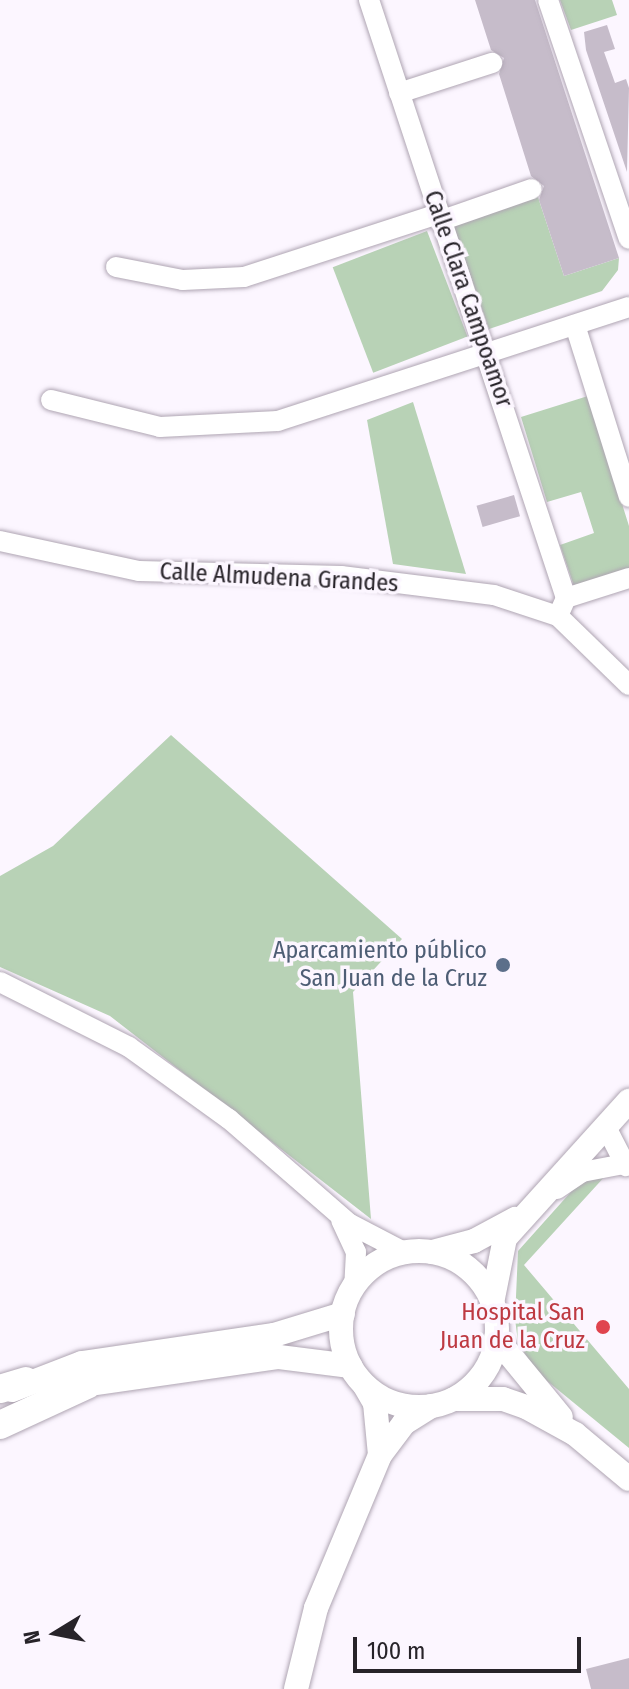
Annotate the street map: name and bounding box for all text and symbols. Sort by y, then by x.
street label: Calle Clara Campoamor [417,187,519,411]
street label: Calle Almudena Grandes [159,557,399,599]
place label: Aparcamiento público San Juan de la Cruz [273,937,487,993]
marker: Aparcamiento público San Juan de la Cruz [494,956,512,974]
place label: Hospital San Juan de la Cruz [440,1299,585,1355]
marker: Hospital San Juan de la Cruz [592,1316,614,1338]
north arrow [16,1593,96,1673]
scale bar [357,1621,585,1671]
text: N [17,1628,46,1646]
text: 100 m [367,1637,425,1665]

